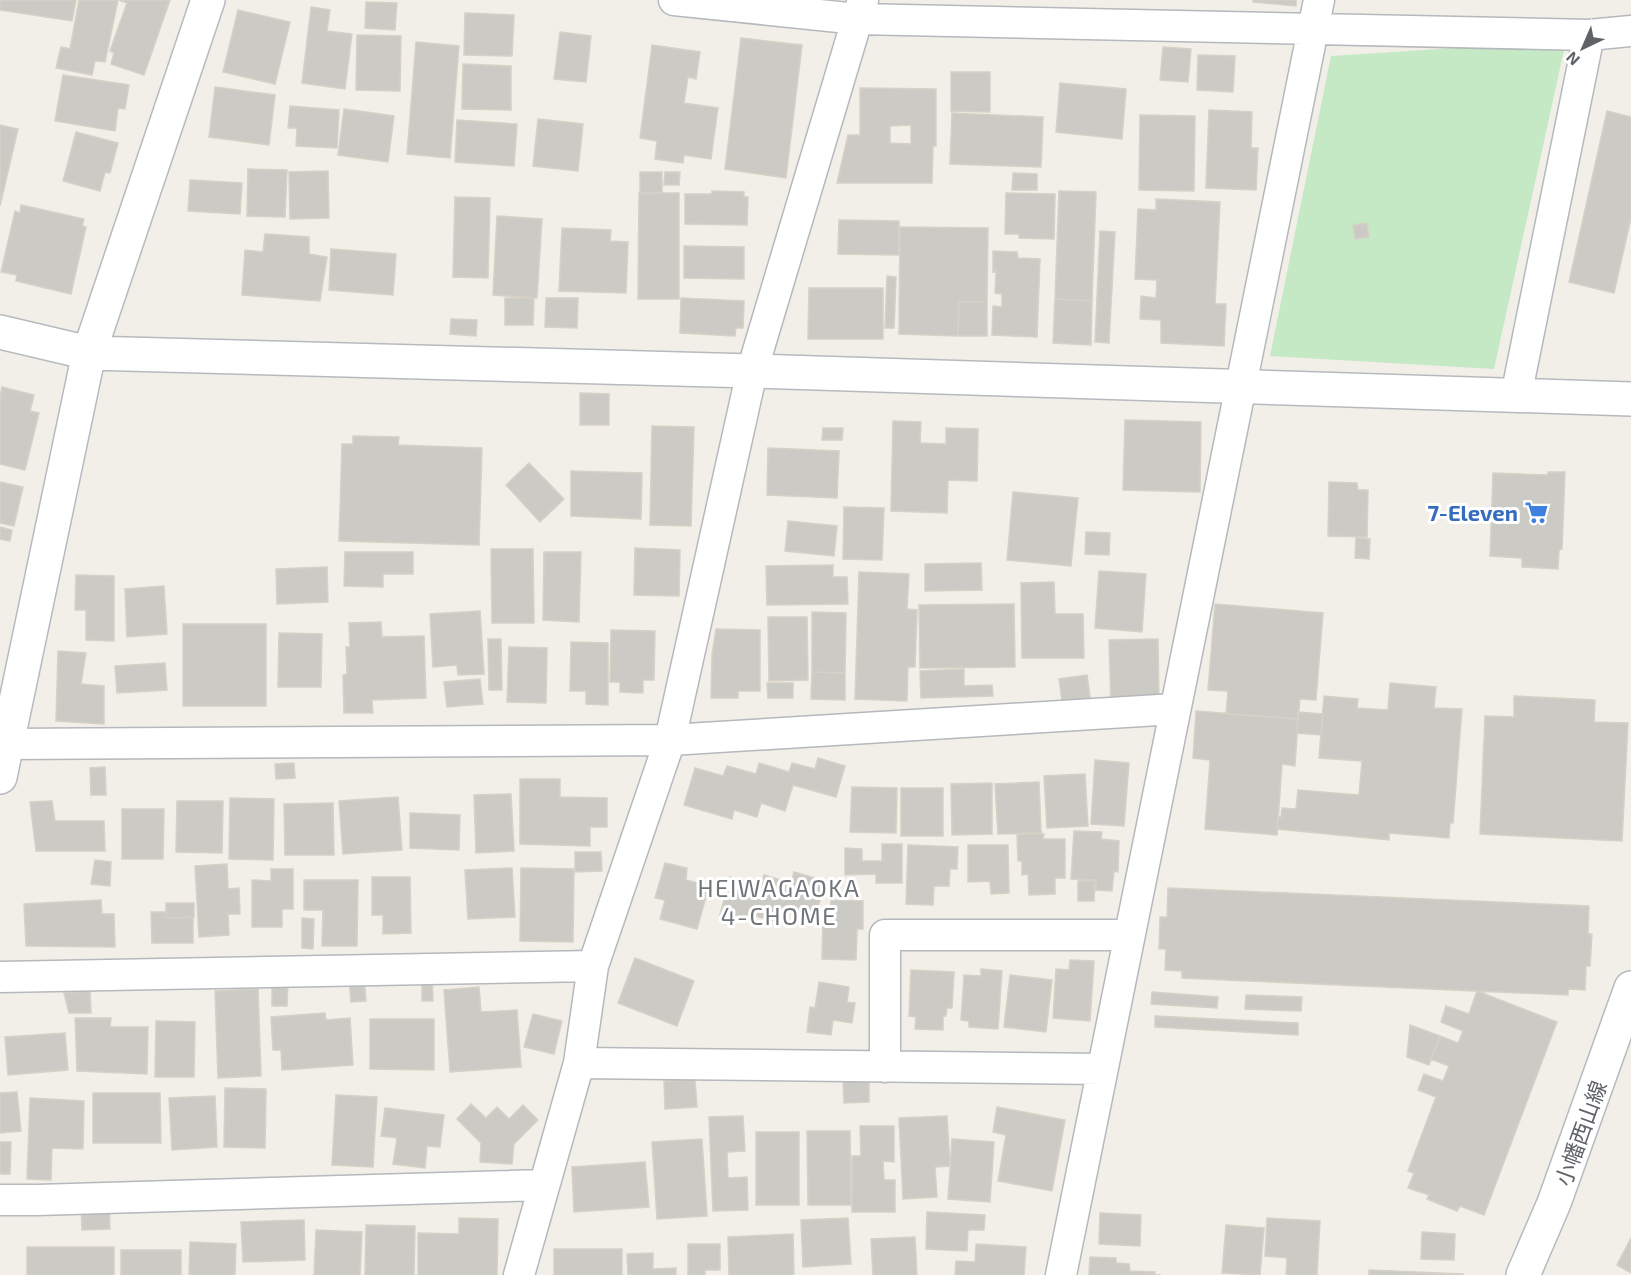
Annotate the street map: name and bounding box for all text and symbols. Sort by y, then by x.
north arrow [1553,18,1613,78]
text: N [1561,48,1583,70]
place label: 7-Eleven [1428,499,1518,525]
supermarket icon: 7-Eleven [1523,499,1549,525]
district label: HEIWAGAOKA 4-CHOME [698,873,860,930]
street label: 小幡西山線 [1549,1077,1611,1189]

